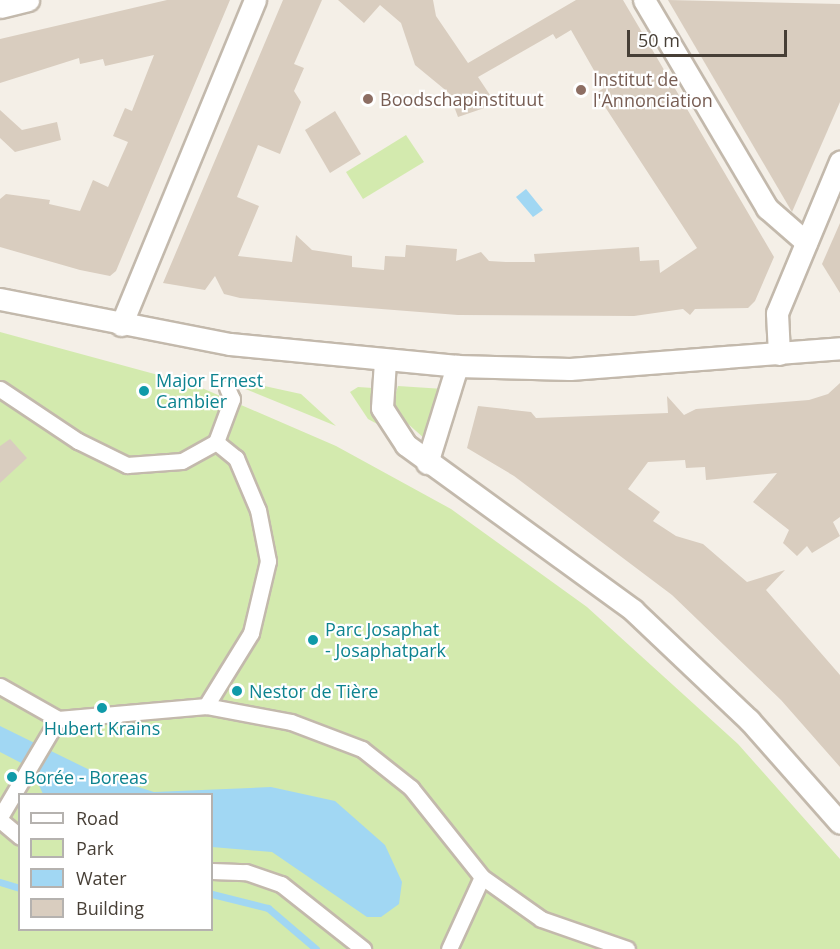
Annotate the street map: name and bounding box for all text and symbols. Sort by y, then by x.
scale bar [630,18,790,56]
text: 50 m [638,28,680,52]
place label: Institut de l'Annonciation [593,69,713,112]
marker: Institut de l'Annonciation [574,83,588,97]
place label: Boodschapinstituut [380,88,544,110]
marker: Boodschapinstituut [361,92,375,106]
place label: Major Ernest Cambier [156,370,263,412]
marker: Major Ernest Cambier [137,384,151,398]
place label: Parc Josaphat - Josaphatpark [325,619,446,662]
marker: Parc Josaphat - Josaphatpark [306,633,320,647]
place label: Nestor de Tière [249,680,378,702]
marker: Nestor de Tière [230,684,244,698]
marker: Hubert Krains [95,701,109,715]
place label: Hubert Krains [44,717,160,739]
place label: Borée - Boreas [24,766,148,788]
marker: Borée - Boreas [5,770,19,784]
legend [18,793,213,931]
text: Road [76,806,119,830]
text: Park [76,836,114,860]
text: Water [76,866,127,890]
text: Building [76,896,144,920]

